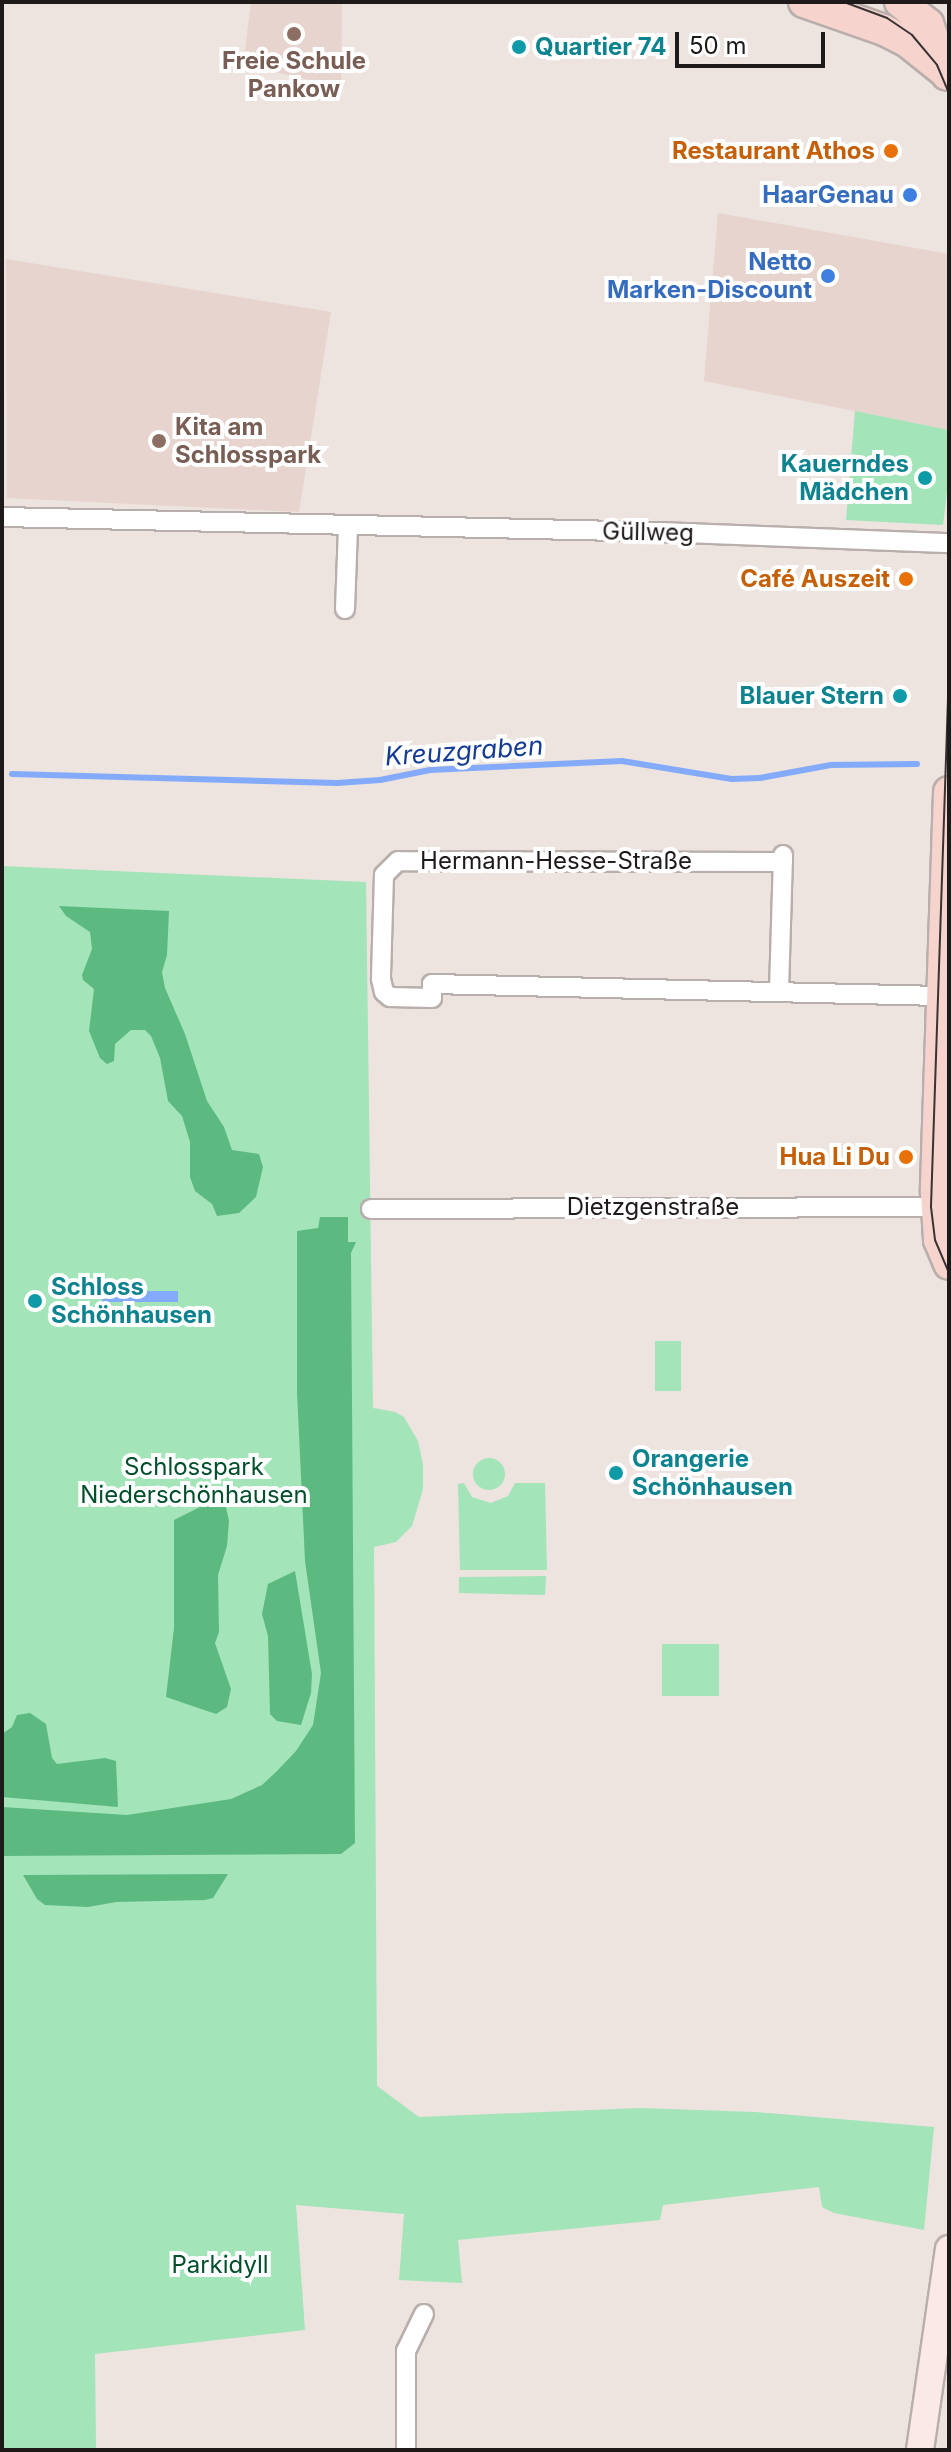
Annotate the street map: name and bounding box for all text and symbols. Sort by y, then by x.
scale bar [679,16,829,66]
marker: Freie Schule Pankow [285,25,303,43]
text: 50 m [689,31,747,60]
place label: Quartier 74 [535,33,667,61]
marker: Quartier 74 [510,38,528,56]
place label: Freie Schule Pankow [222,47,366,103]
place label: Restaurant Athos [672,137,875,165]
marker: Restaurant Athos [882,142,900,160]
place label: HaarGenau [762,181,894,209]
marker: HaarGenau [901,186,919,204]
place label: Netto Marken-Discount [607,248,812,304]
marker: Netto Marken-Discount [819,267,837,285]
place label: Kita am Schlosspark [175,413,321,469]
marker: Kita am Schlosspark [150,432,168,450]
place label: Kauerndes Mädchen [781,450,909,506]
marker: Kauerndes Mädchen [916,469,934,487]
street label: Güllweg [602,517,694,547]
place label: Café Auszeit [740,565,890,593]
marker: Café Auszeit [897,570,915,588]
place label: Blauer Stern [740,682,884,710]
marker: Blauer Stern [891,687,909,705]
water label: Kreuzgraben [384,730,544,772]
street label: Hermann-Hesse-Straße [420,847,692,875]
place label: Hua Li Du [779,1143,890,1171]
marker: Hua Li Du [897,1148,915,1166]
street label: Dietzgenstraße [567,1193,739,1221]
place label: Schloss Schönhausen [51,1273,212,1329]
marker: Schloss Schönhausen [26,1292,44,1310]
place label: Orangerie Schönhausen [632,1445,793,1501]
park label: Schlosspark Niederschönhausen [80,1453,308,1509]
marker: Orangerie Schönhausen [607,1464,625,1482]
park label: Parkidyll [171,2251,269,2279]

